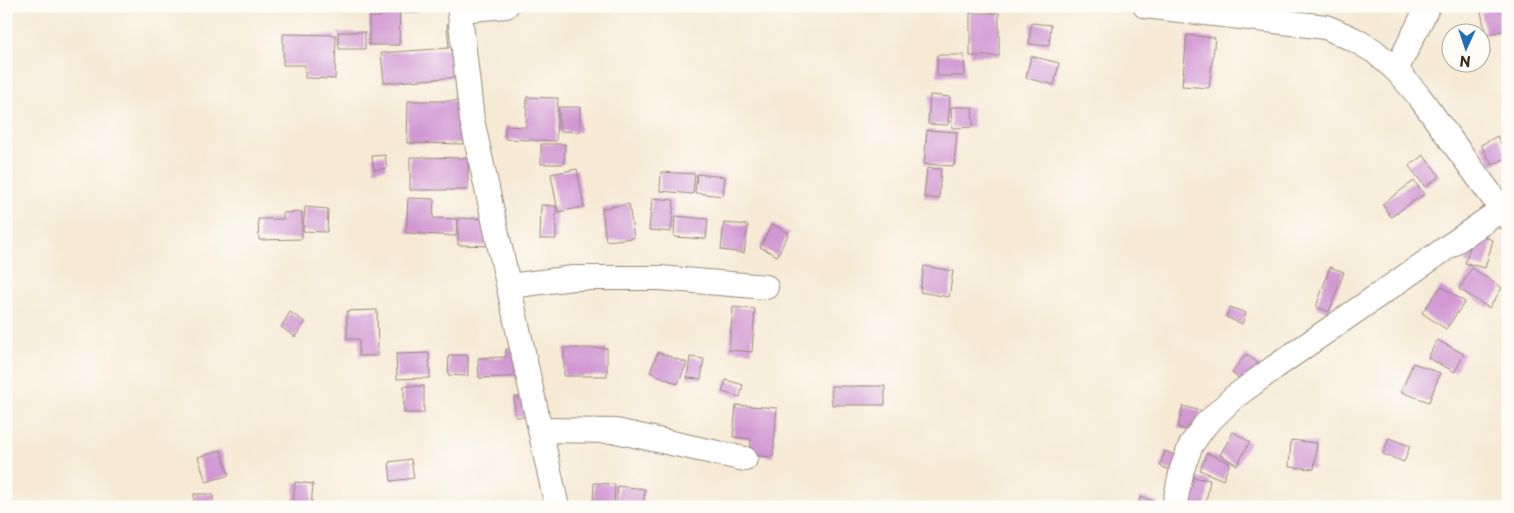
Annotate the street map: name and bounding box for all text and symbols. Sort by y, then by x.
north arrow [1442,22,1492,72]
text: N [1459,51,1471,72]

